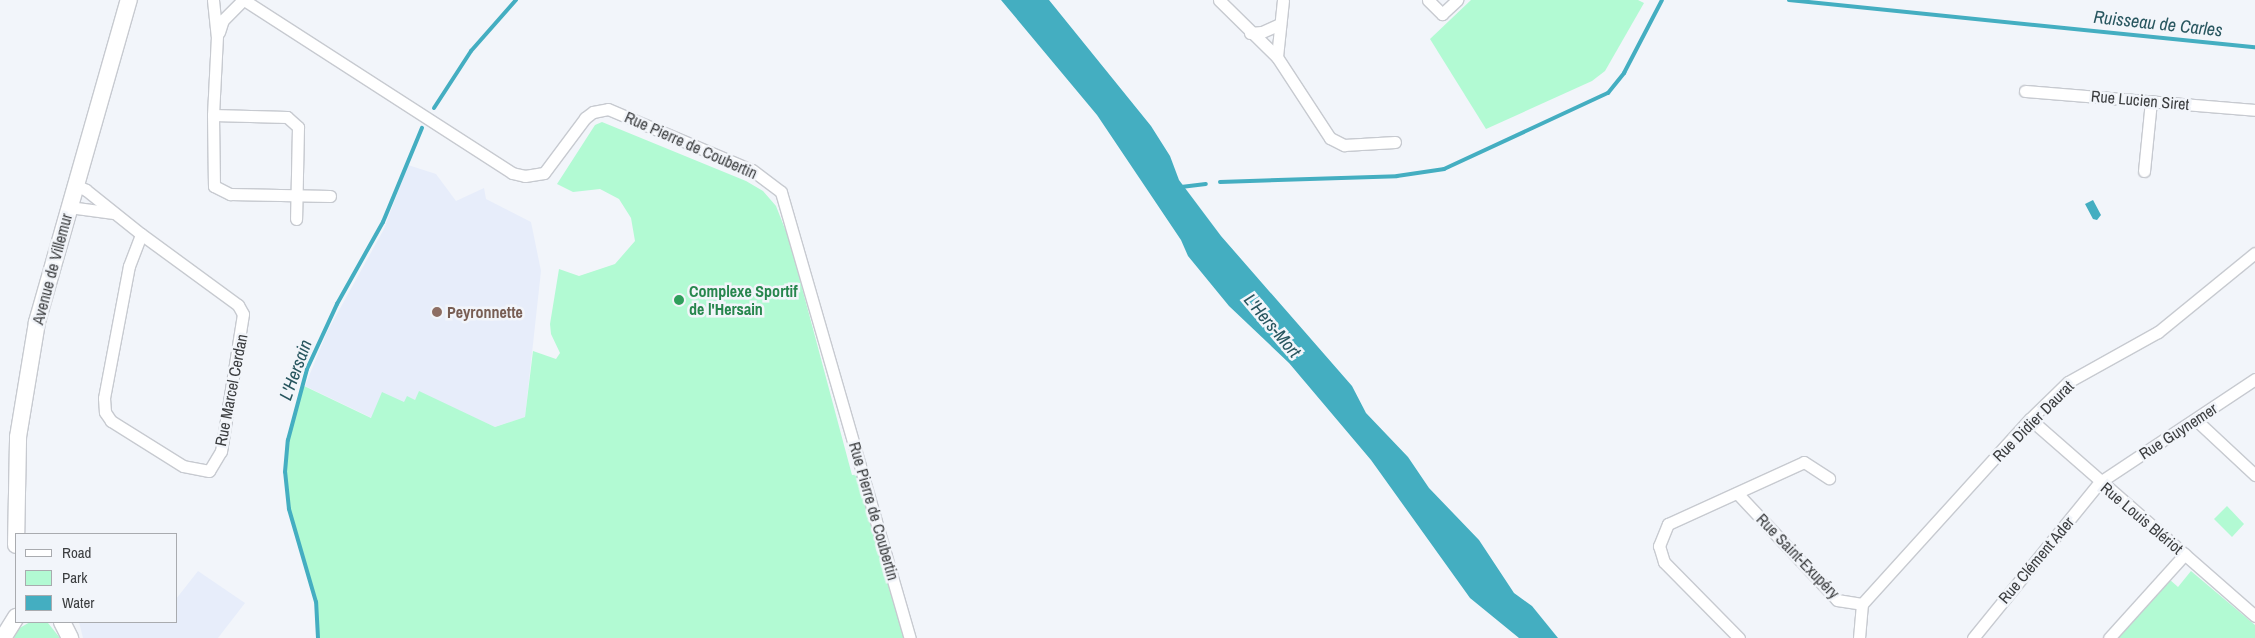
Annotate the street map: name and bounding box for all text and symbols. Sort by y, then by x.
water label: Ruisseau de Carles [2092,6,2224,42]
street label: Rue Lucien Siret [2090,86,2190,114]
street label: Rue Pierre de Coubertin [622,107,760,183]
street label: Avenue de Villemur [28,211,76,327]
place label: Complexe Sportif de l'Hersain [689,281,798,319]
water label: L'Hers-Mort [1239,290,1305,362]
marker: Complexe Sportif de l'Hersain [673,294,685,306]
place label: Peyronnette [447,302,523,322]
marker: Peyronnette [431,306,443,318]
street label: Rue Marcel Cerdan [211,332,251,448]
water label: L'Hersain [275,337,317,403]
street label: Rue Didier Daurat [1989,377,2077,465]
street label: Rue Guynemer [2135,399,2221,463]
street label: Rue Pierre de Coubertin [845,440,903,582]
street label: Rue Louis Blériot [2097,478,2187,558]
street label: Rue Saint-Exupéry [1753,509,1843,603]
street label: Rue Clément Ader [1994,512,2078,608]
legend [15,533,178,623]
text: Road [62,542,91,563]
text: Park [62,567,87,588]
text: Water [62,592,94,613]

